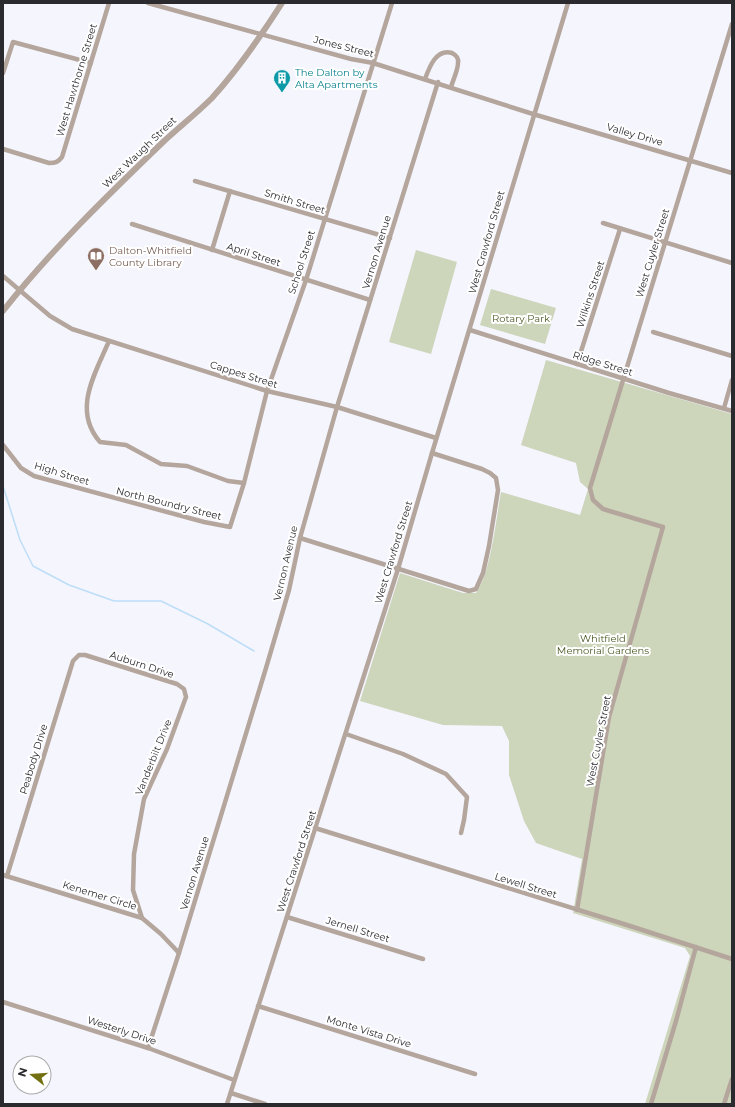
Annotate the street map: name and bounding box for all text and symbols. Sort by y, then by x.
street label: West Hawthorne Street [53,22,100,138]
street label: Jones Street [311,32,375,60]
place label: The Dalton by Alta Apartments [295,66,378,91]
building icon: The Dalton by Alta Apartments [272,68,292,93]
street label: West Waugh Street [100,114,179,191]
street label: Valley Drive [605,120,664,149]
street label: Smith Street [263,186,327,217]
street label: West Crawford Street [466,189,507,295]
street label: West Cuyler Street [633,207,672,299]
street label: Vernon Avenue [359,214,394,291]
street label: School Street [285,229,318,296]
street label: April Street [225,240,283,269]
place label: Dalton-Whitfield County Library [109,244,192,269]
library icon: Dalton-Whitfield County Library [86,246,106,271]
street label: Wilkins Street [574,259,607,329]
park label: Rotary Park [492,312,550,325]
street label: Ridge Street [571,348,635,379]
street label: Cappes Street [208,358,279,391]
street label: High Street [33,459,91,488]
street label: North Boundry Street [115,484,223,523]
street label: West Crawford Street [372,499,415,605]
street label: Vernon Avenue [271,524,300,602]
park label: Whitfield Memorial Gardens [557,632,649,657]
street label: Auburn Drive [108,648,176,681]
street label: West Cuyler Street [583,694,614,788]
street label: Vanderbilt Drive [132,717,175,797]
street label: Peabody Drive [17,722,50,796]
street label: West Crawford Street [274,808,319,914]
street label: Vernon Avenue [177,835,212,912]
street label: Lewell Street [493,870,559,901]
street label: Kenemer Circle [61,878,139,913]
street label: Jernell Street [323,913,391,945]
street label: Monte Vista Drive [325,1012,413,1051]
street label: Westerly Drive [85,1013,158,1048]
north arrow [12,1055,52,1095]
text: N [14,1066,30,1078]

